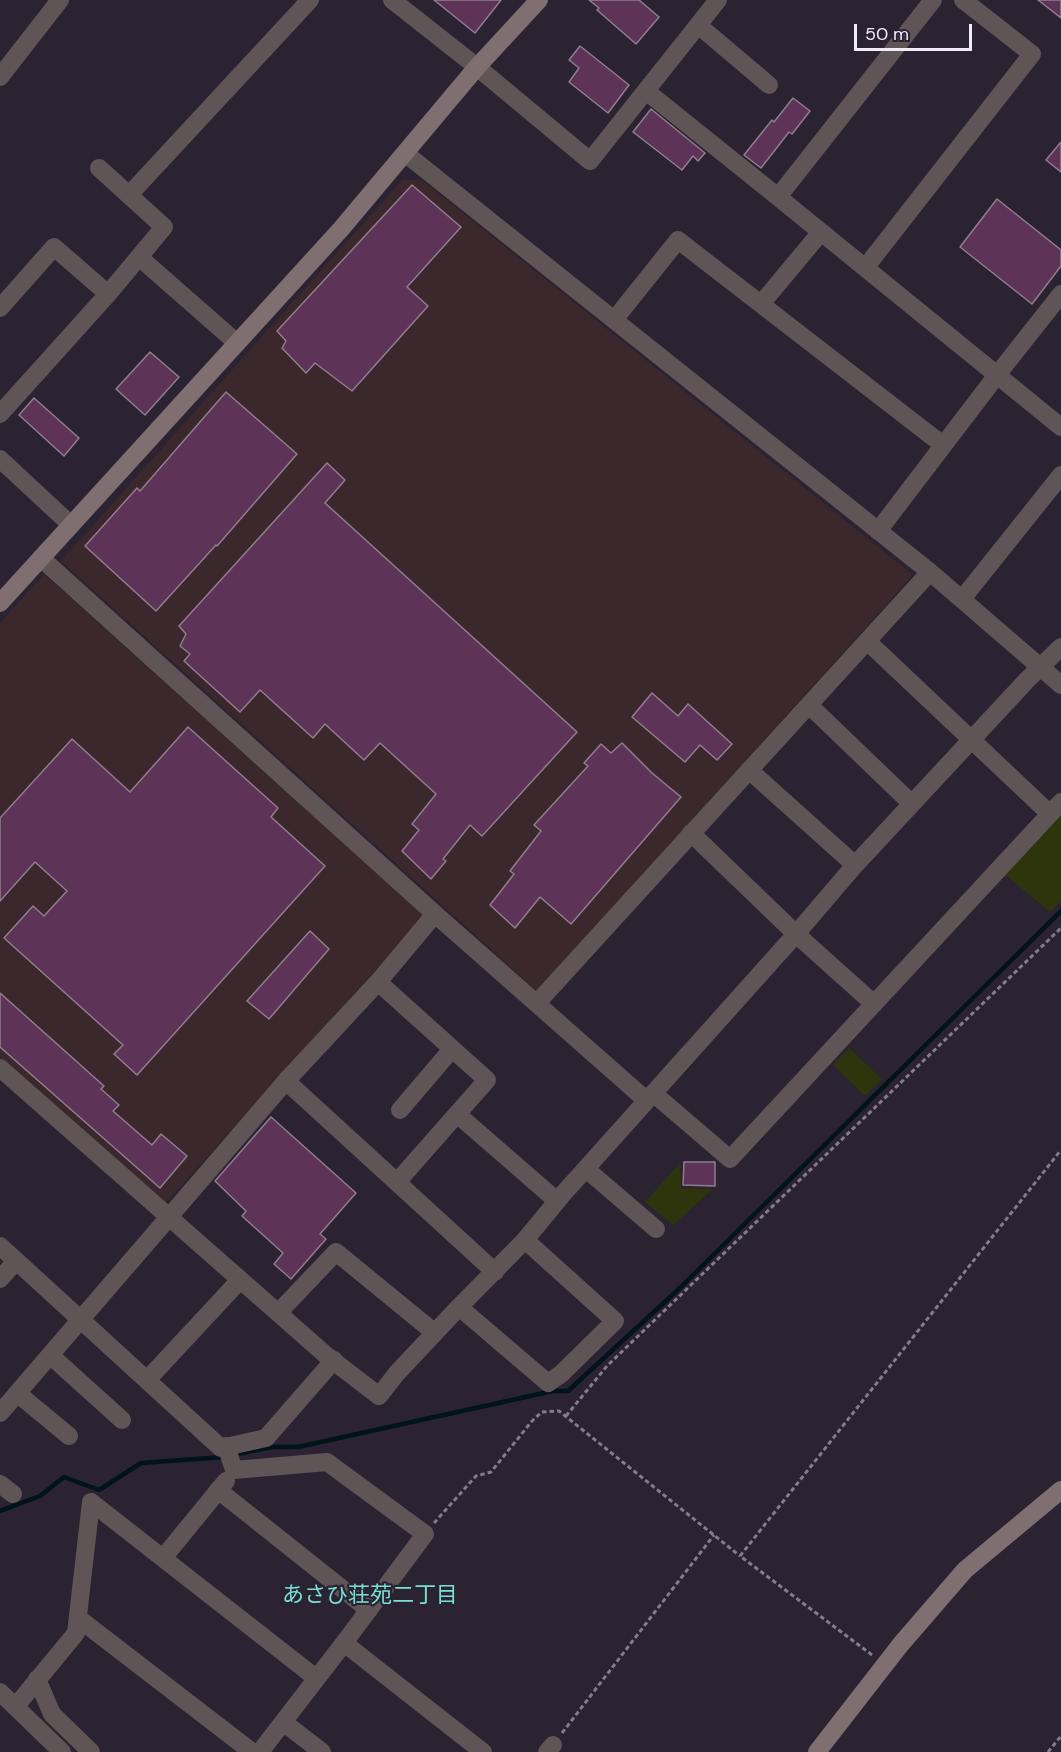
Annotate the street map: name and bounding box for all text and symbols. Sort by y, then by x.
scale bar [857,12,976,50]
text: 50 m [865,22,909,46]
district label: あさひ荘苑二丁目 [282,1583,458,1609]

